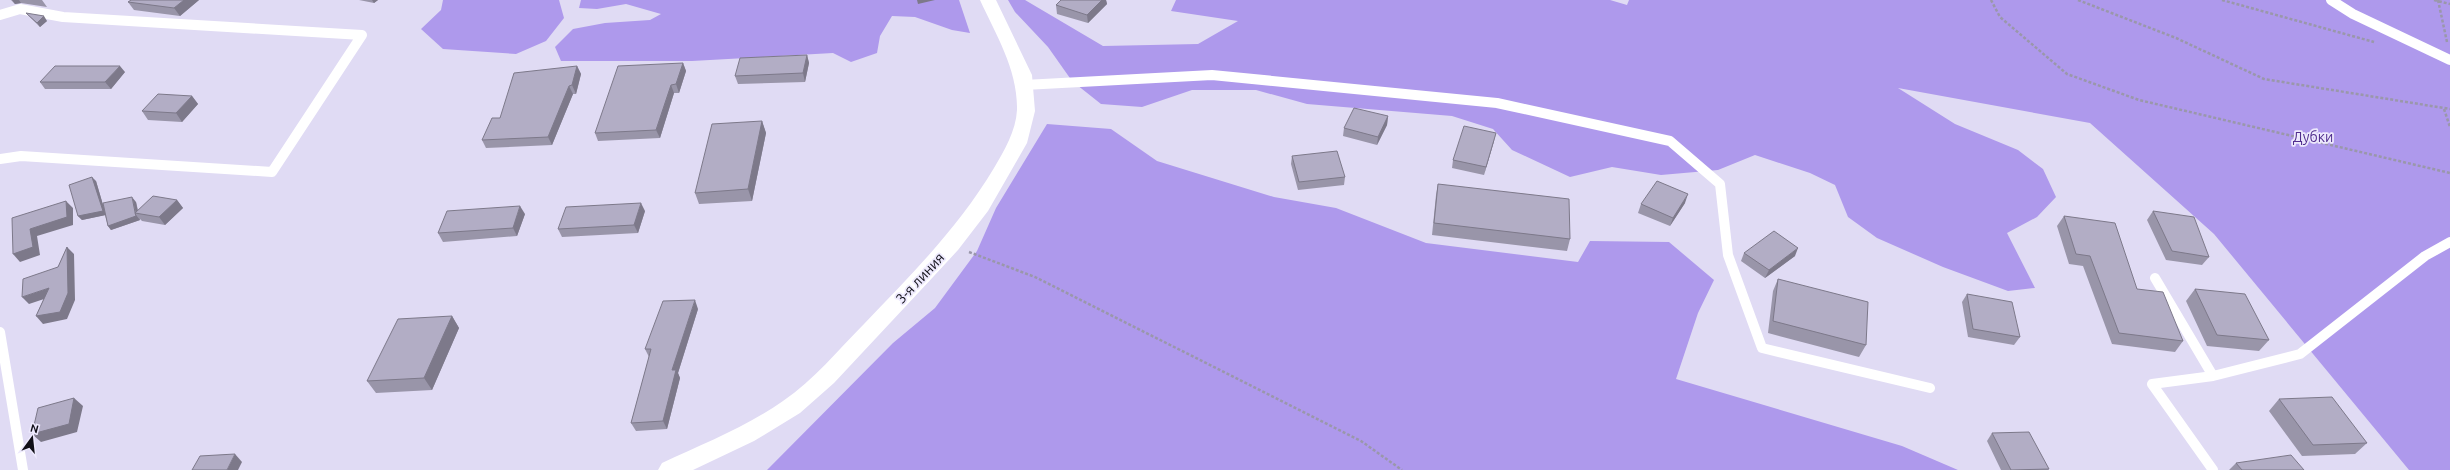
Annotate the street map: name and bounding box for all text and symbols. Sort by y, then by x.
park label: Дубки [2293,129,2333,145]
street label: 3-я линия [893,249,947,307]
north arrow [12,418,52,458]
text: N [29,421,40,435]

